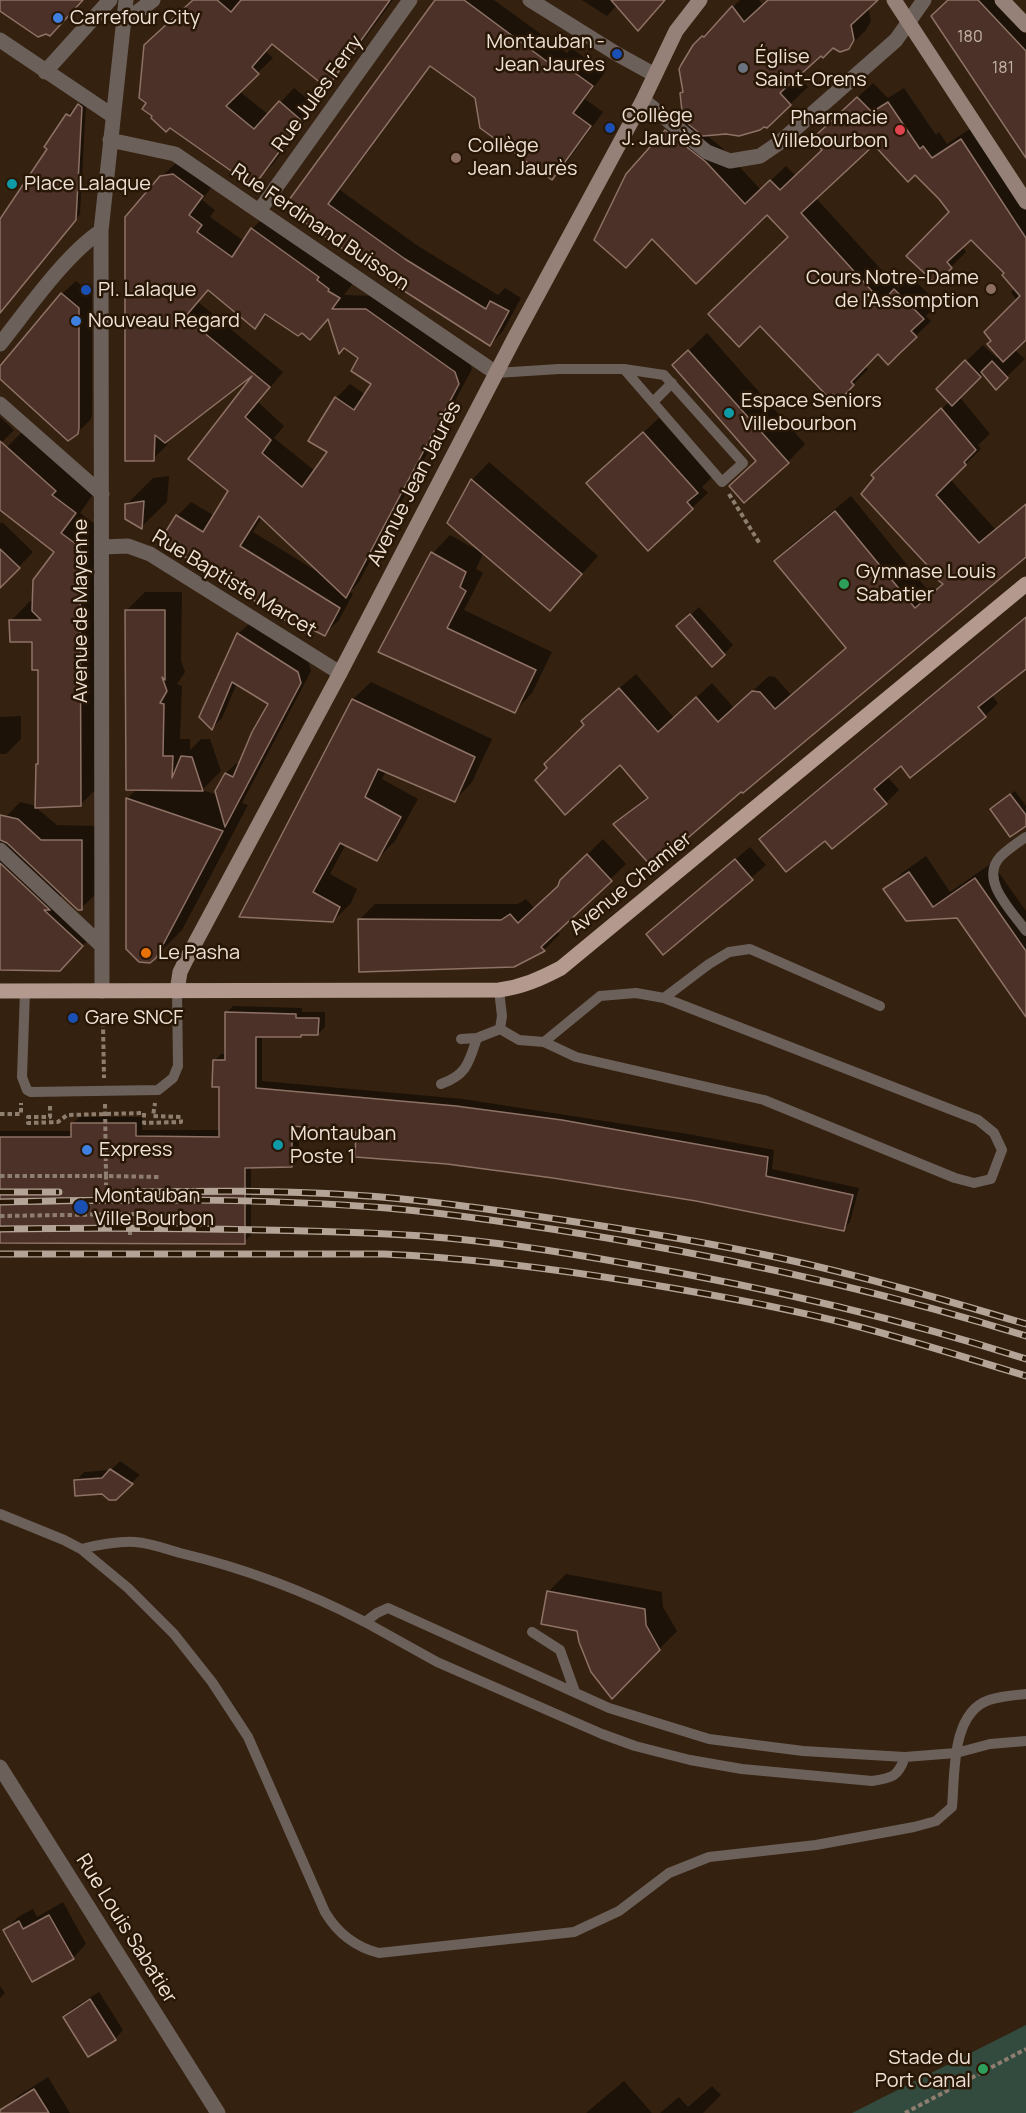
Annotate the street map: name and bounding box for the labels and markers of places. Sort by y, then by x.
place label: Carrefour City [70,6,200,30]
marker: Carrefour City [51,11,65,25]
place label: Montauban - Jean Jaurès [486,30,605,77]
place label: Église Saint-Orens [755,45,867,92]
marker: Montauban - Jean Jaurès [610,47,624,61]
marker: Église Saint-Orens [736,61,750,75]
place label: Collège J. Jaurès [622,104,701,151]
place label: Pharmacie Villebourbon [772,106,888,153]
marker: Collège J. Jaurès [603,121,617,135]
marker: Pharmacie Villebourbon [893,123,907,137]
place label: Collège Jean Jaurès [468,134,577,181]
marker: Collège Jean Jaurès [449,151,463,165]
place label: Place Lalaque [24,172,151,196]
marker: Place Lalaque [5,177,19,191]
place label: Cours Notre-Dame de l'Assomption [806,266,979,313]
place label: Pl. Lalaque [98,278,196,302]
marker: Cours Notre-Dame de l'Assomption [984,282,998,296]
marker: Pl. Lalaque [79,283,93,297]
place label: Nouveau Regard [88,309,240,333]
marker: Nouveau Regard [69,314,83,328]
place label: Espace Seniors Villebourbon [741,389,882,436]
marker: Espace Seniors Villebourbon [722,406,736,420]
place label: Gymnase Louis Sabatier [856,560,996,607]
marker: Gymnase Louis Sabatier [837,577,851,591]
place label: Le Pasha [158,941,240,965]
marker: Le Pasha [139,946,153,960]
place label: Gare SNCF [85,1006,183,1030]
marker: Gare SNCF [66,1011,80,1025]
place label: Montauban Poste 1 [290,1122,396,1169]
place label: Express [99,1138,172,1162]
marker: Montauban Poste 1 [271,1138,285,1152]
marker: Express [80,1143,94,1157]
place label: Montauban Ville Bourbon [94,1184,214,1231]
marker: Montauban Ville Bourbon [72,1198,90,1216]
place label: Stade du Port Canal [875,2046,971,2093]
marker: Stade du Port Canal [976,2062,990,2076]

